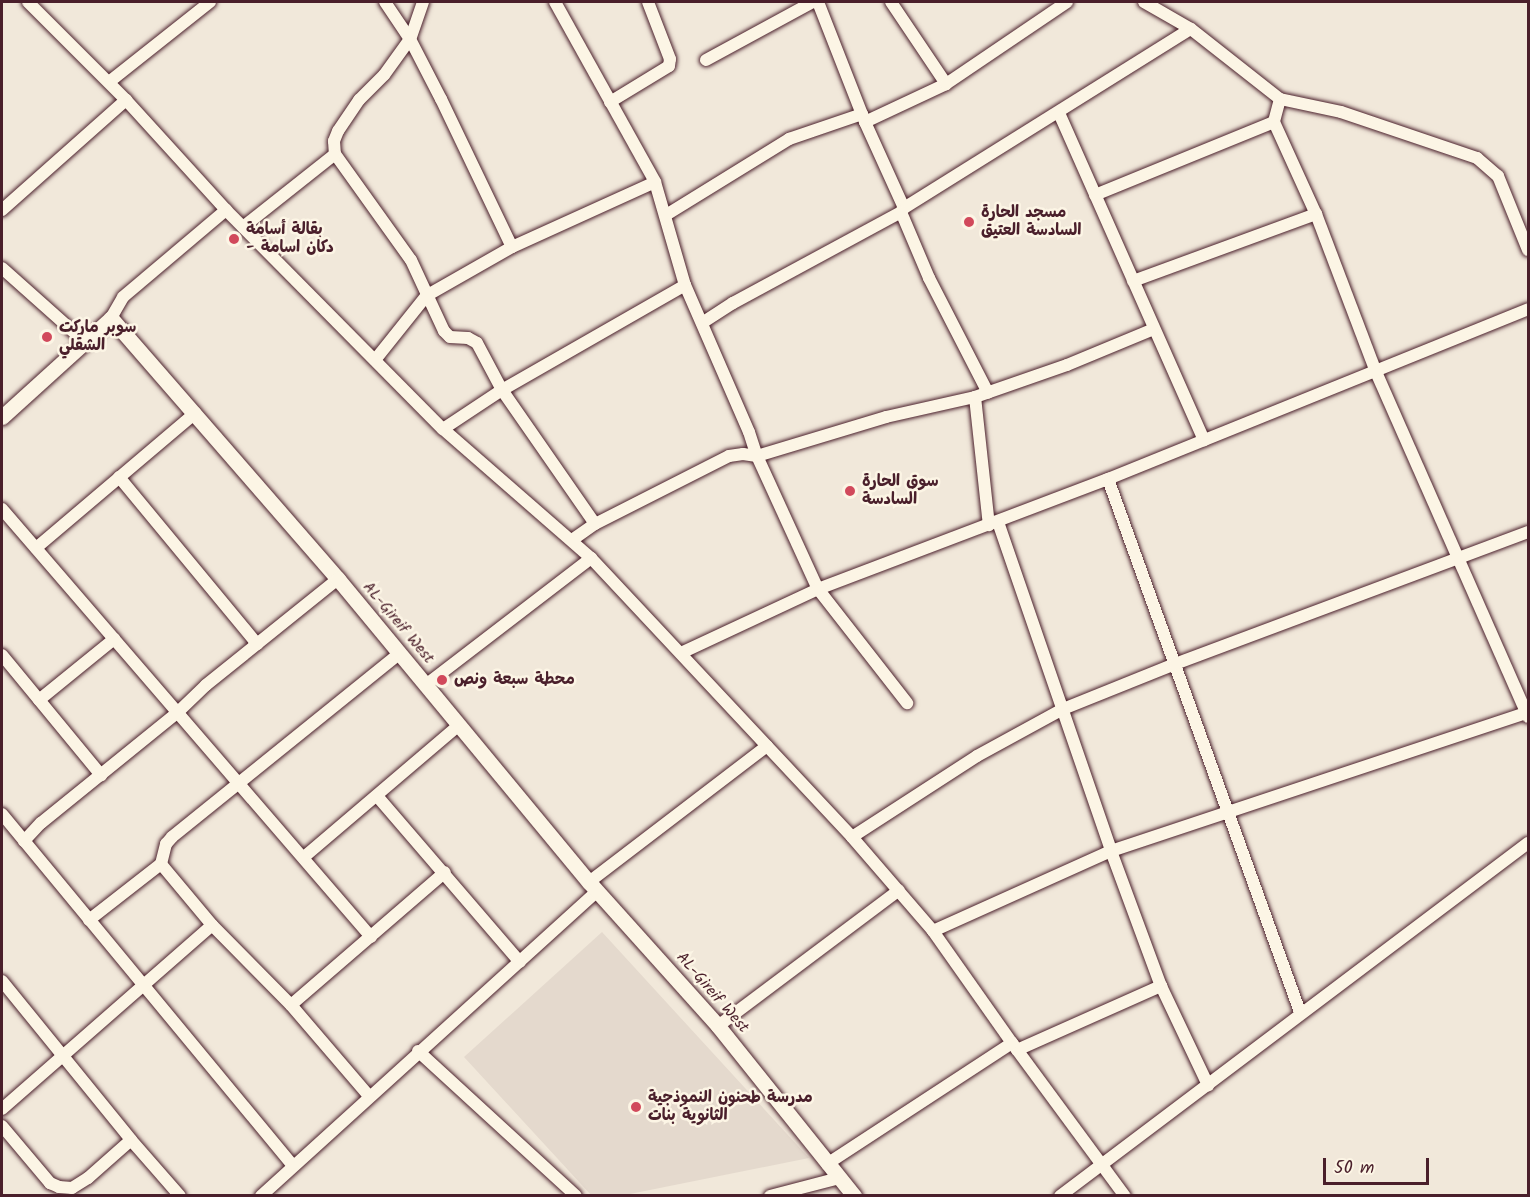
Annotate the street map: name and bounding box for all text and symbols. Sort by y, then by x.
place label: مسجد الحارة السادسة العتيق [981,203,1081,241]
marker: مسجد الحارة السادسة العتيق [962,215,976,229]
place label: بقالة أسامة - دكان اسامة [246,220,334,258]
marker: بقالة أسامة - دكان اسامة [227,232,241,246]
place label: سوبر ماركت الشقلي [59,318,136,356]
marker: سوبر ماركت الشقلي [40,330,54,344]
place label: سوق الحارة السادسة [862,472,938,510]
marker: سوق الحارة السادسة [843,484,857,498]
street label: AL-Gireif West [358,578,438,668]
place label: محطة سبعة ونص [454,670,575,690]
marker: محطة سبعة ونص [435,673,449,687]
street label: AL-Gireif West [672,949,752,1037]
place label: مدرسة طحنون النموذجية الثانوية بنات [648,1088,813,1126]
marker: مدرسة طحنون النموذجية الثانوية بنات [629,1100,643,1114]
scale bar [1326,1146,1432,1184]
text: 50 m [1334,1154,1374,1183]

